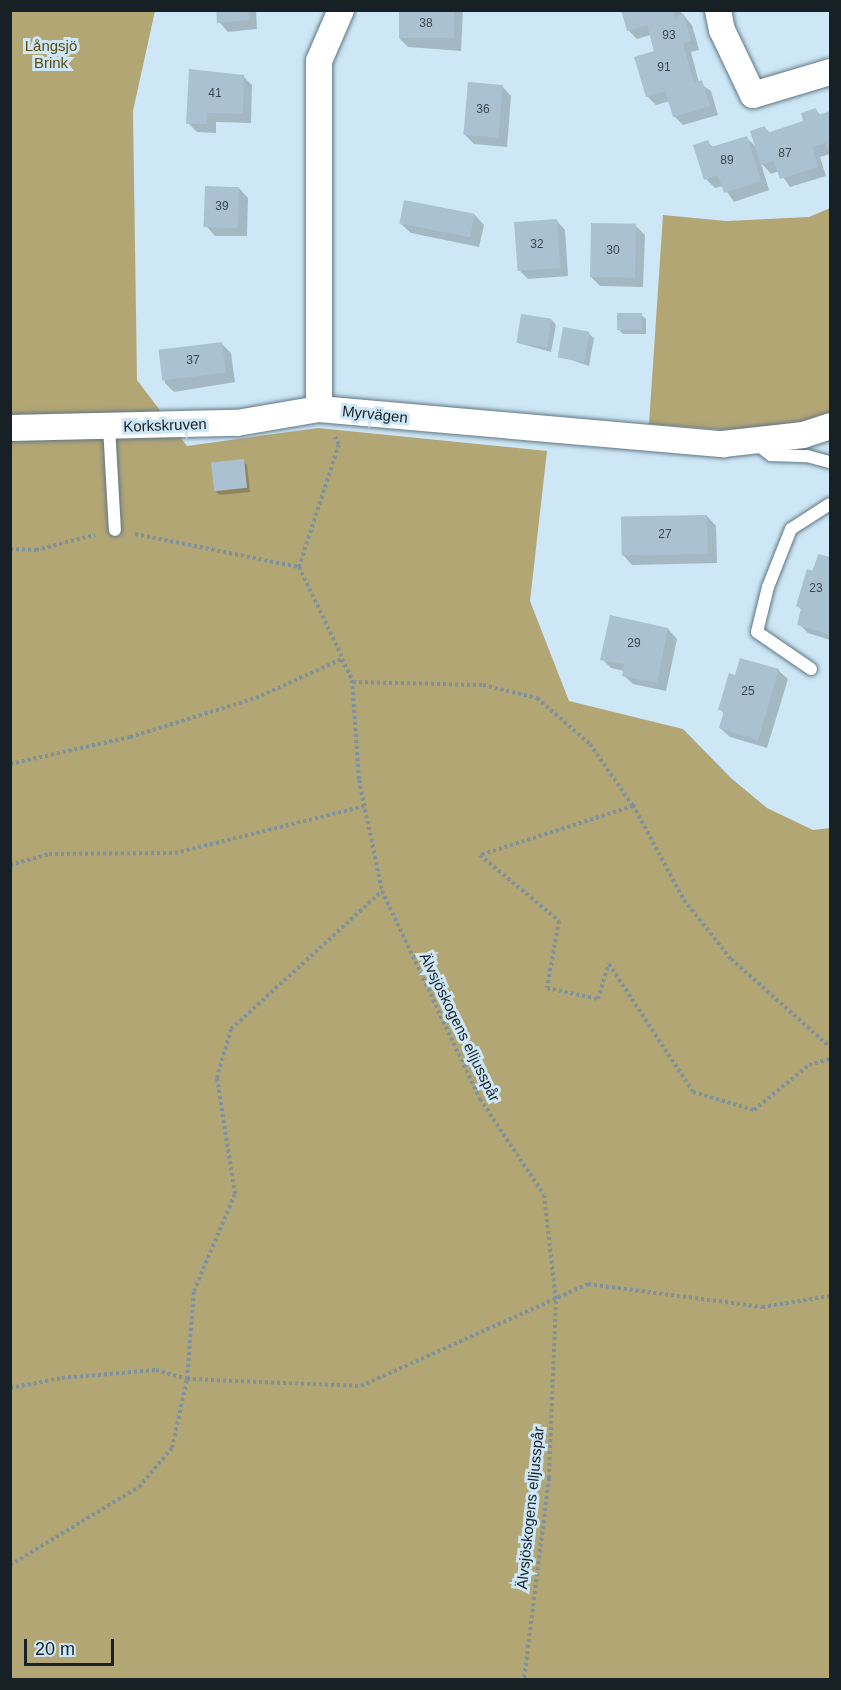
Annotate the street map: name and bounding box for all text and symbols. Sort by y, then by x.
house number: 38 [419,17,433,31]
house number: 93 [662,29,676,43]
park label: Långsjö Brink [25,36,77,71]
house number: 91 [657,61,671,75]
house number: 41 [208,87,222,101]
house number: 36 [476,103,490,117]
house number: 87 [778,147,792,161]
house number: 89 [720,154,734,168]
house number: 39 [215,200,229,214]
house number: 32 [530,238,544,252]
house number: 30 [606,244,620,258]
house number: 37 [186,354,200,368]
street label: Myrvägen [341,402,409,426]
street label: Korkskruven [123,415,207,435]
house number: 27 [658,528,672,542]
house number: 23 [809,582,823,596]
house number: 29 [627,637,641,651]
house number: 25 [741,685,755,699]
street label: Älvsjöskogens elljusspår [416,950,504,1104]
street label: Älvsjöskogens elljusspår [513,1426,547,1590]
scale bar [27,1627,117,1665]
text: 20 m [35,1639,75,1659]

